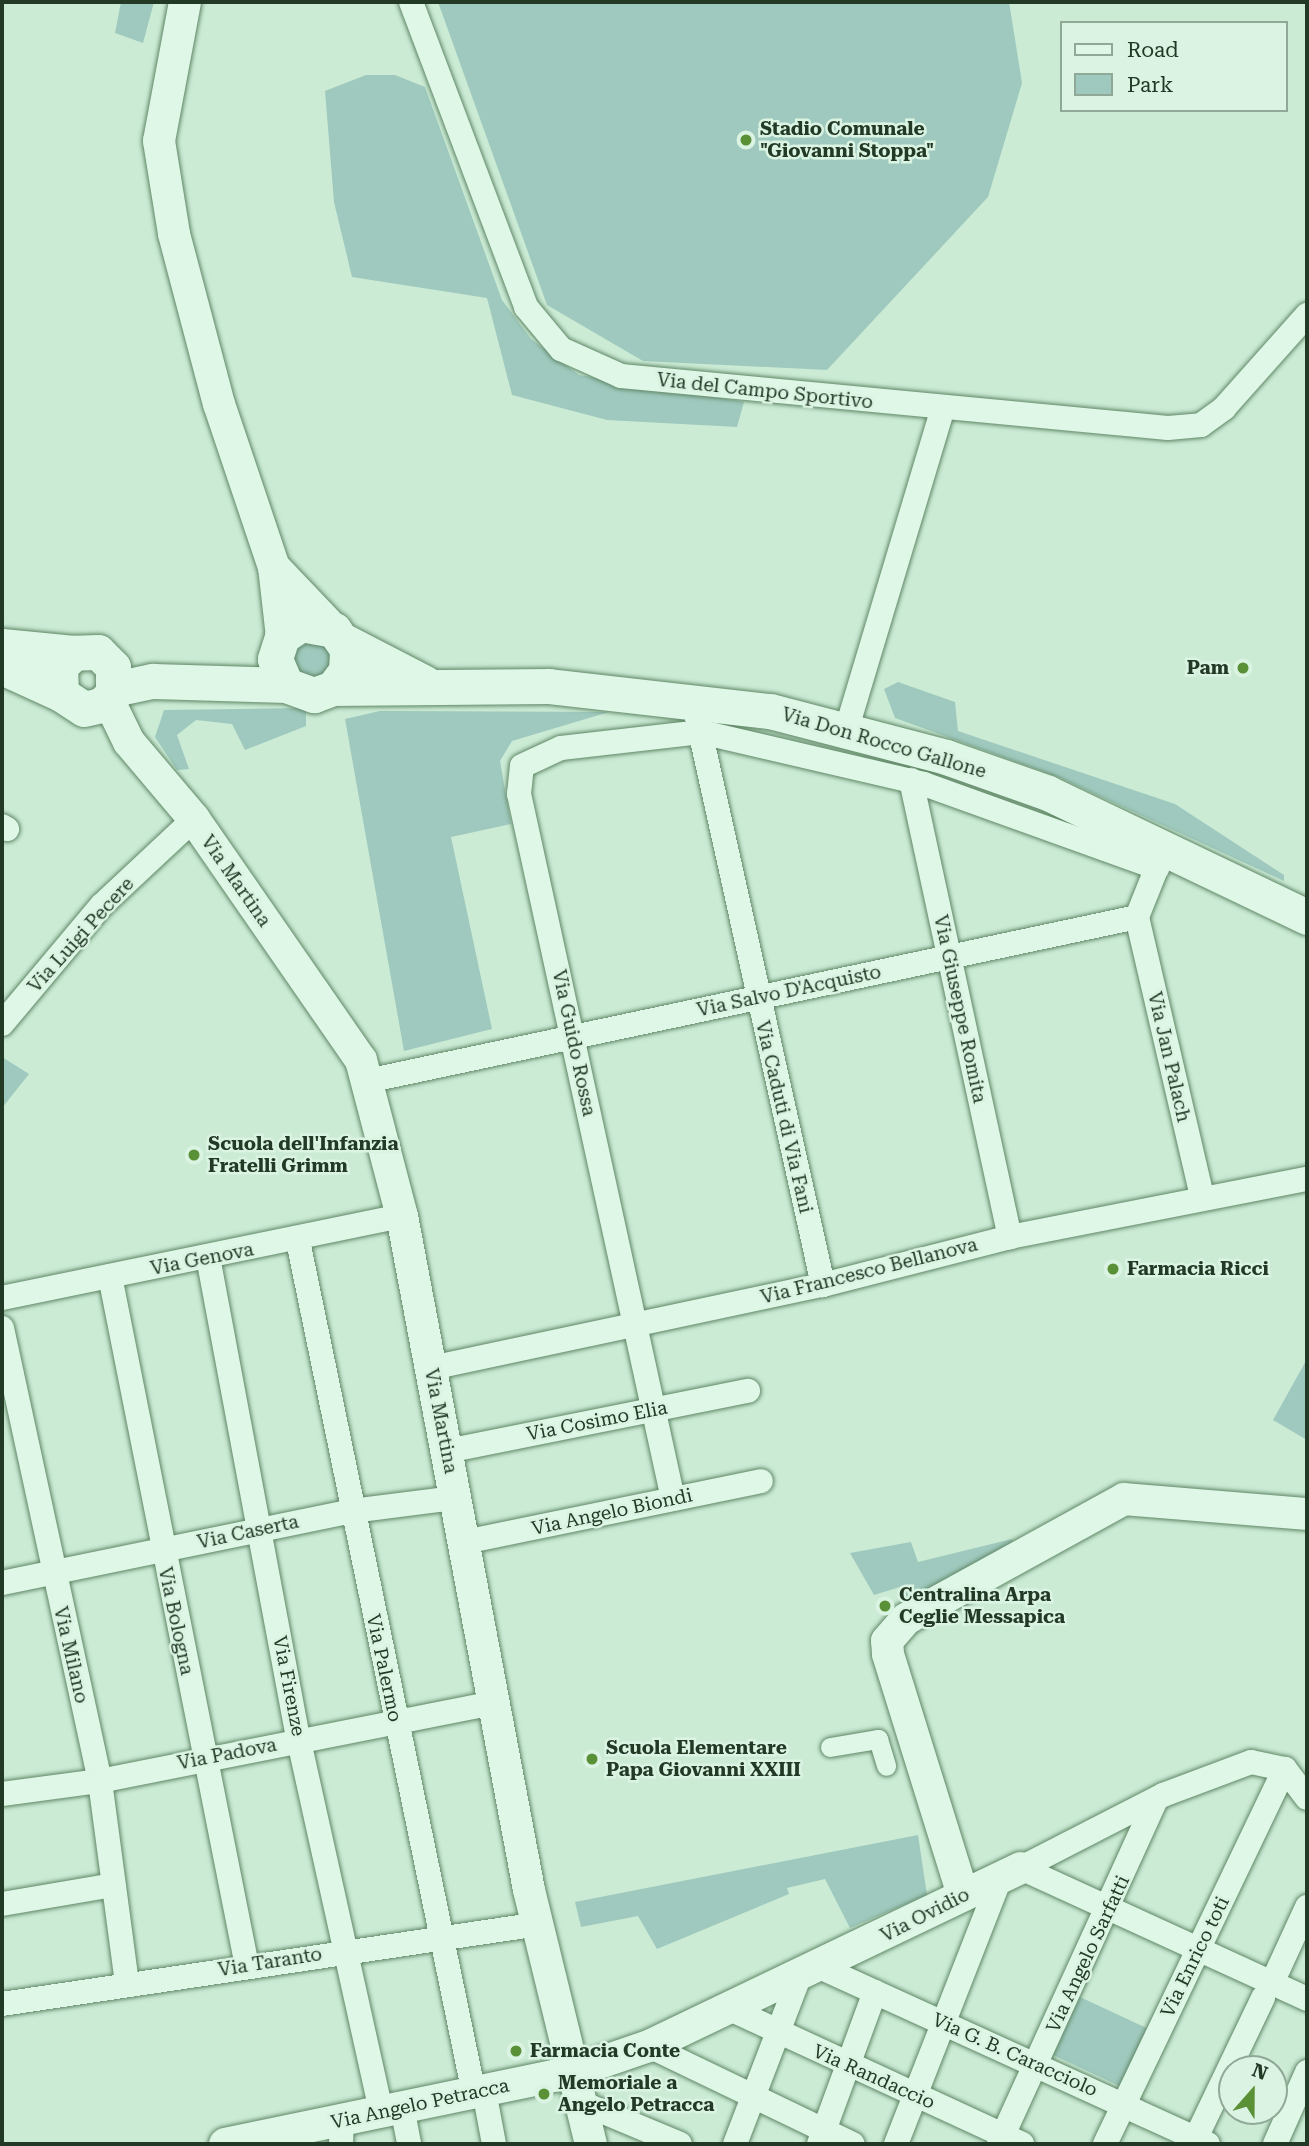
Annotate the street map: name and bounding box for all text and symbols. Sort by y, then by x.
legend [1060,21,1288,112]
text: Road [1127,38,1179,62]
text: Park [1127,73,1173,97]
place label: Stadio Comunale "Giovanni Stoppa" [760,118,934,162]
marker: Stadio Comunale "Giovanni Stoppa" [738,132,754,148]
street label: Via del Campo Sportivo [656,368,874,414]
place label: Pam [1187,657,1229,679]
marker: Pam [1235,660,1251,676]
street label: Via Don Rocco Gallone [779,703,989,783]
street label: Via Martina [196,831,276,931]
street label: Via Luigi Pecere [23,873,139,997]
street label: Via Giuseppe Romita [929,913,991,1105]
street label: Via Salvo D'Acquisto [695,960,883,1022]
street label: Via Guido Rossa [547,968,601,1118]
street label: Via Jan Palach [1143,990,1195,1124]
street label: Via Caduti di Via Fani [751,1019,817,1215]
place label: Scuola dell'Infanzia Fratelli Grimm [208,1133,399,1177]
marker: Scuola dell'Infanzia Fratelli Grimm [186,1147,202,1163]
street label: Via Francesco Bellanova [758,1233,980,1309]
street label: Via Genova [149,1238,255,1280]
place label: Farmacia Ricci [1127,1258,1269,1280]
marker: Farmacia Ricci [1105,1261,1121,1277]
street label: Via Martina [420,1367,462,1475]
street label: Via Cosimo Elia [525,1396,669,1446]
street label: Via Angelo Biondi [530,1484,694,1540]
street label: Via Caserta [195,1510,301,1554]
street label: Via Bologna [153,1565,199,1677]
place label: Centralina Arpa Ceglie Messapica [899,1584,1065,1628]
marker: Centralina Arpa Ceglie Messapica [877,1598,893,1614]
street label: Via Milano [49,1604,93,1706]
street label: Via Palermo [361,1612,407,1724]
street label: Via Firenze [268,1634,310,1738]
street label: Via Padova [175,1733,279,1775]
place label: Scuola Elementare Papa Giovanni XXIII [606,1737,801,1781]
marker: Scuola Elementare Papa Giovanni XXIII [584,1751,600,1767]
street label: Via Angelo Sarfatti [1042,1872,1134,2036]
street label: Via Ovidio [877,1883,973,1947]
street label: Via Enrico toti [1156,1893,1234,2021]
street label: Via Taranto [216,1943,324,1981]
street label: Via G. B. Caracciolo [929,2008,1101,2102]
place label: Farmacia Conte [530,2040,680,2062]
street label: Via Randaccio [809,2040,939,2114]
marker: Farmacia Conte [508,2043,524,2059]
north arrow [1218,2055,1288,2125]
text: N [1249,2058,1271,2085]
place label: Memoriale a Angelo Petracca [558,2072,714,2116]
street label: Via Angelo Petracca [329,2074,511,2134]
marker: Memoriale a Angelo Petracca [536,2086,552,2102]

